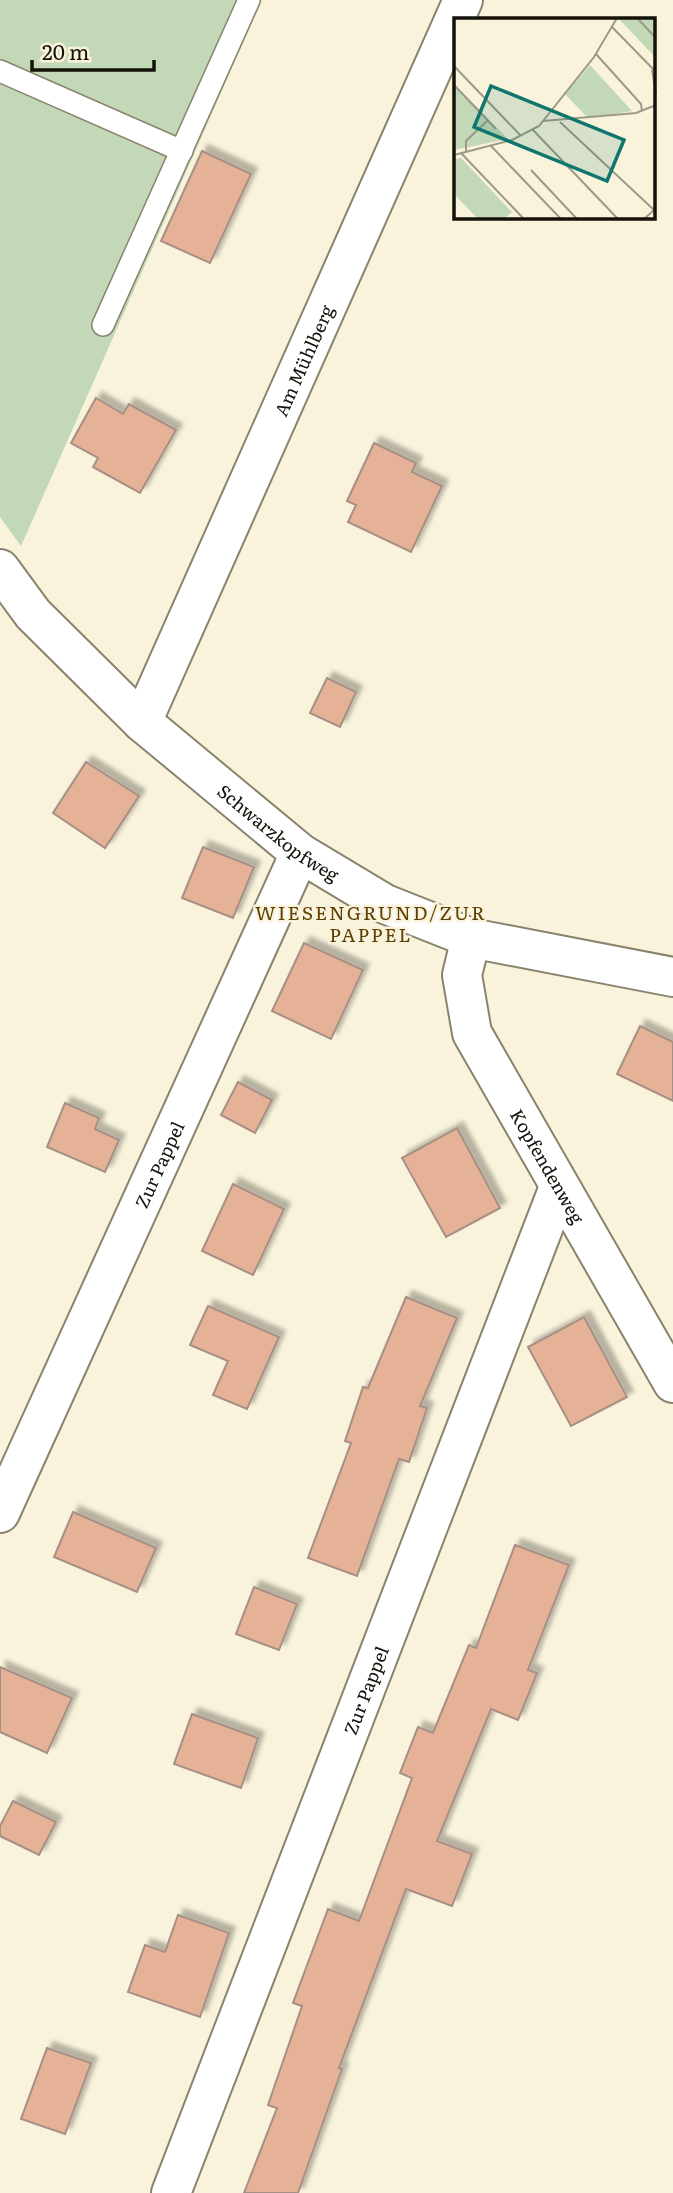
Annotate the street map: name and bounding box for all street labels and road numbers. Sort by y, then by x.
street label: Am Mühlberg [266,299,340,420]
street label: Schwarzkopfweg [212,777,345,888]
street label: Kopfendenweg [505,1103,592,1229]
street label: Zur Pappel [127,1117,190,1212]
street label: Zur Pappel [336,1642,394,1738]

